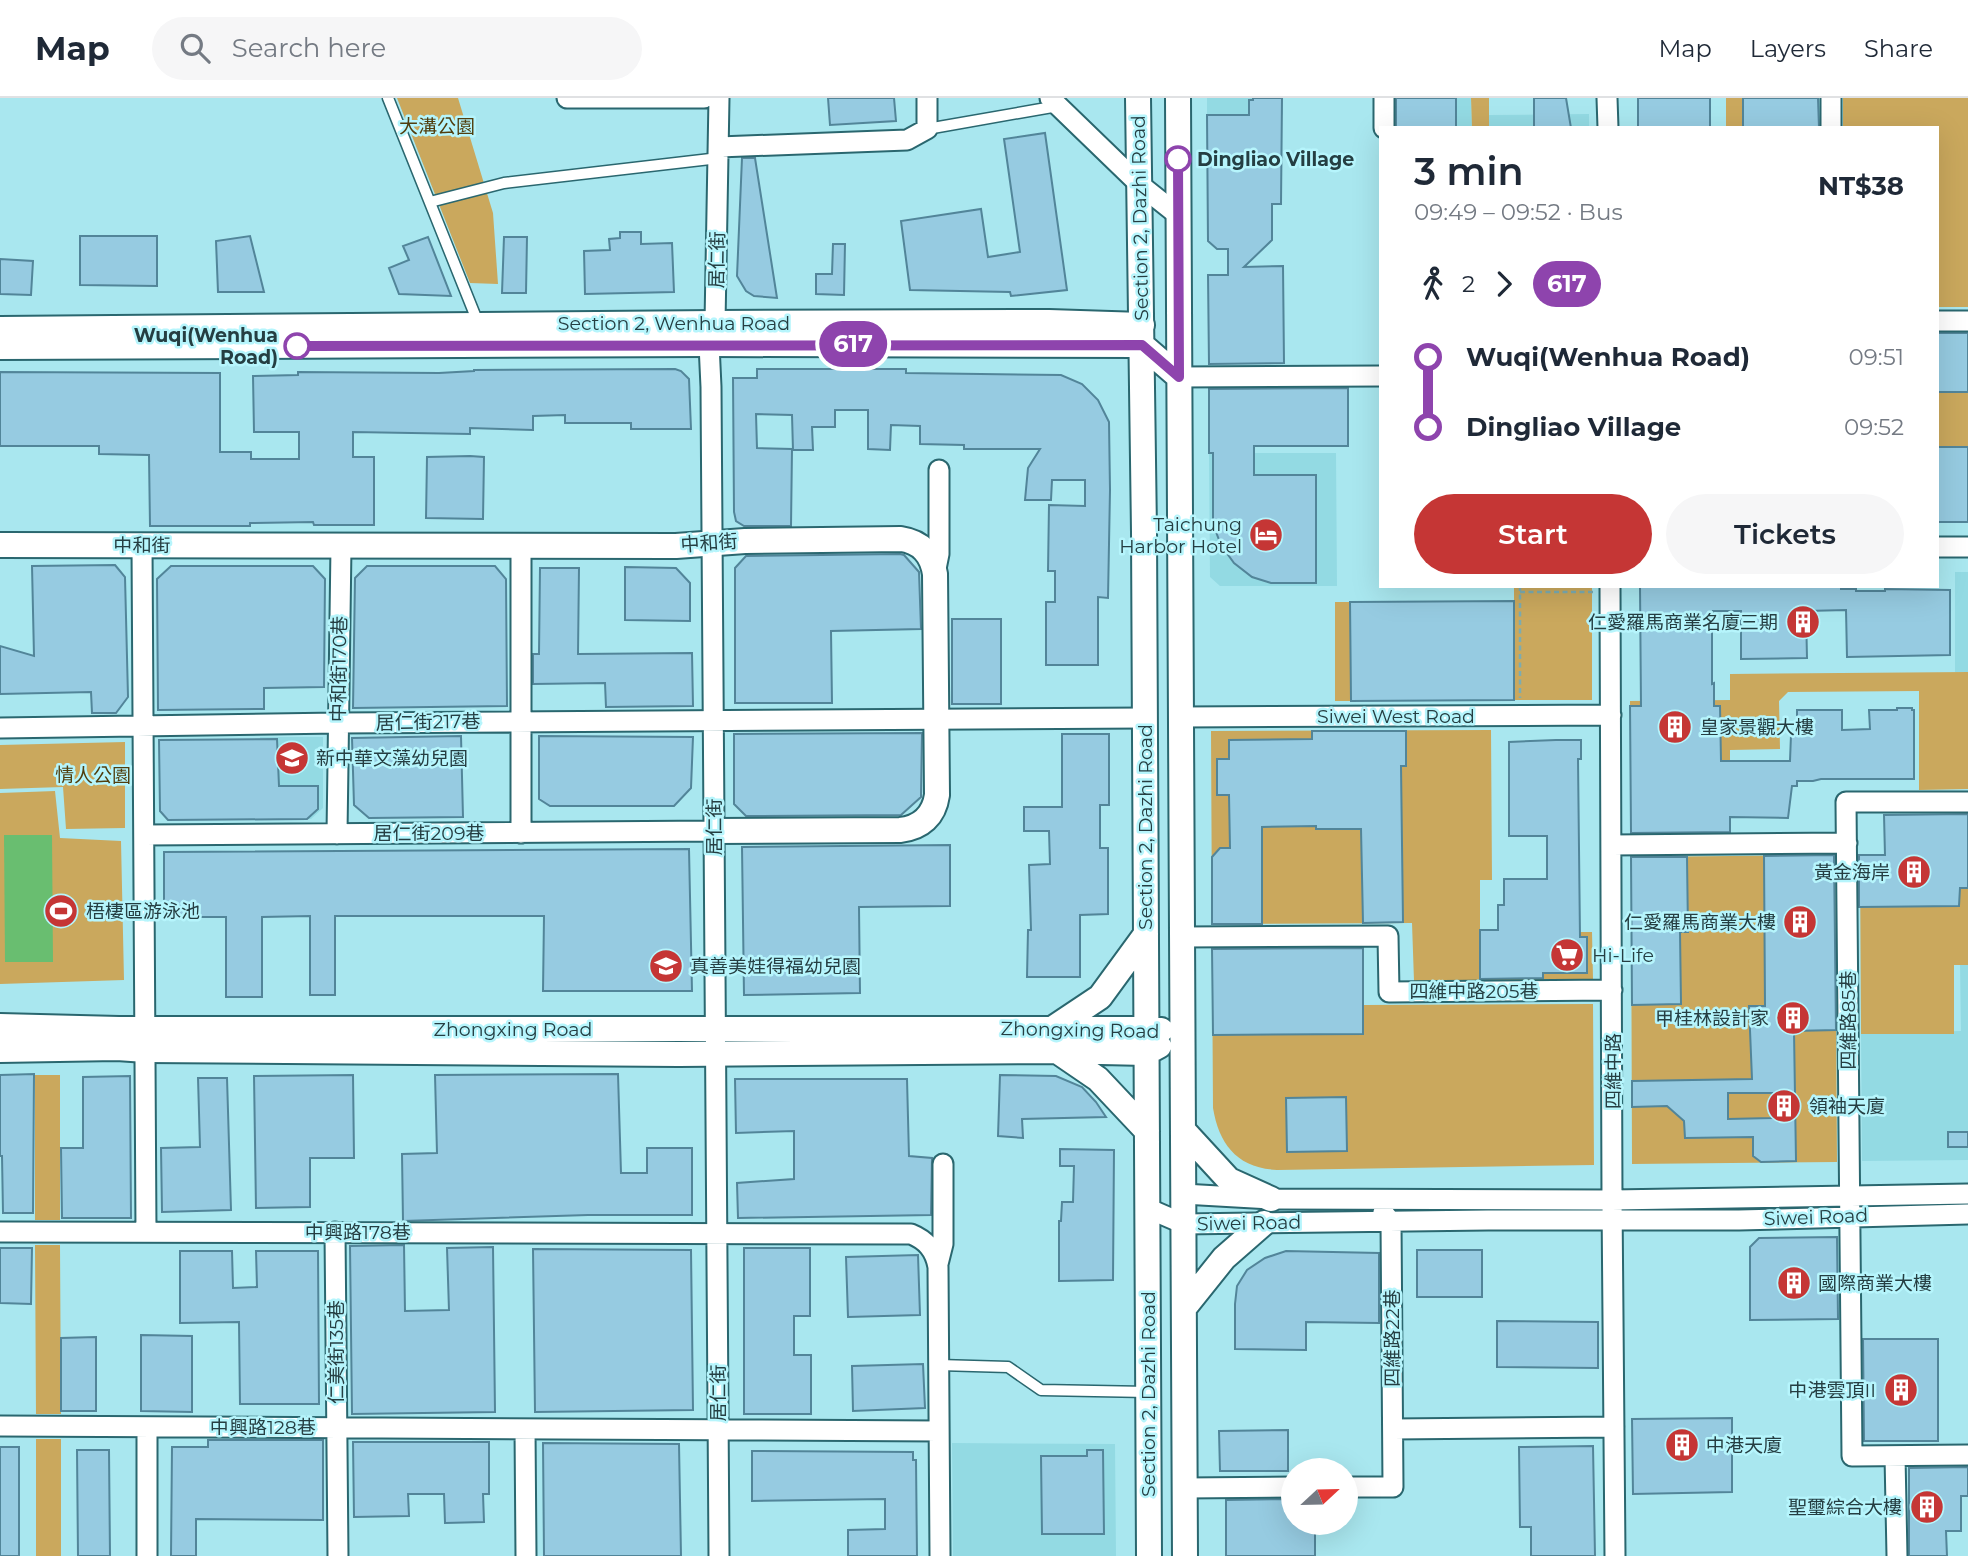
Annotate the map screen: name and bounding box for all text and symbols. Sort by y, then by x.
search box [152,17,642,80]
text: Map [35,28,110,68]
icon: search [176,29,214,67]
text: Search here [232,32,386,64]
text: Map [1658,34,1712,63]
text: Layers [1750,34,1826,63]
text: Share [1864,34,1933,63]
park label: 大溝公園 [399,115,475,138]
street label: Section 2, Dazhi Road [1127,115,1153,321]
marker: Dingliao Village [1165,146,1191,172]
place label: Dingliao Village [1197,148,1354,171]
text: 3 min [1414,148,1524,195]
text: NT$38 [1818,170,1904,202]
text: 09:49 – 09:52 · Bus [1414,198,1623,226]
street label: 居仁街 [705,231,729,289]
icon: walk [1414,265,1452,303]
icon: forward [1485,265,1523,303]
text: 617 [1547,269,1587,298]
text: 2 [1462,270,1475,298]
street label: Section 2, Wenhua Road [558,312,790,335]
line badge: 617 [813,321,893,367]
place label: Wuqi(Wenhua Road) [134,324,278,369]
text: 617 [833,329,873,358]
marker: Wuqi(Wenhua Road) [284,333,310,359]
text: Wuqi(Wenhua Road) [1466,341,1750,373]
text: 09:51 [1849,343,1904,371]
text: Dingliao Village [1466,411,1681,443]
text: 09:52 [1844,413,1904,441]
button: Start [1414,494,1652,574]
button: Tickets [1666,494,1904,574]
place label: Taichung Harbor Hotel [1119,513,1242,558]
hotel icon: Taichung Harbor Hotel [1247,516,1285,554]
street label: 中和街 [680,530,738,556]
street label: 中和街 [113,534,171,557]
building icon: 仁愛羅馬商業名廈三期 [1784,603,1822,641]
place label: 仁愛羅馬商業名廈三期 [1588,611,1778,634]
street label: 中和街170巷 [327,616,351,722]
street label: Siwei West Road [1317,705,1475,728]
building icon: 皇家景觀大樓 [1656,708,1694,746]
street label: 居仁街217巷 [375,710,481,734]
place label: 皇家景觀大樓 [1700,716,1814,739]
street label: Section 2, Dazhi Road [1134,724,1157,930]
school or university icon: 新中華文藻幼兒園 [273,739,311,777]
place label: 新中華文藻幼兒園 [316,747,468,770]
park label: 情人公園 [55,764,131,787]
street label: 居仁街 [703,798,726,856]
street label: 居仁街209巷 [374,822,484,845]
building icon: 黃金海岸 [1895,853,1933,891]
place label: 黃金海岸 [1814,861,1890,884]
sports icon: 梧棲區游泳池 [42,892,80,930]
place label: 梧棲區游泳池 [86,900,200,923]
building icon: 仁愛羅馬商業大樓 [1781,903,1819,941]
place label: 仁愛羅馬商業大樓 [1624,911,1776,934]
supermarket icon: Hi-Life [1548,936,1586,974]
place label: Hi-Life [1592,944,1654,967]
school or university icon: 真善美娃得福幼兒園 [647,947,685,985]
place label: 真善美娃得福幼兒園 [690,955,861,978]
street label: 四維路85巷 [1837,971,1860,1069]
street label: 四維中路205巷 [1409,980,1539,1003]
building icon: 甲桂林設計家 [1774,999,1812,1037]
place label: 甲桂林設計家 [1655,1007,1769,1030]
street label: Zhongxing Road [1000,1017,1160,1043]
street label: Zhongxing Road [434,1018,592,1041]
street label: 四維中路 [1602,1033,1625,1109]
building icon: 領袖天廈 [1765,1087,1803,1125]
place label: 領袖天廈 [1809,1095,1885,1118]
street label: Siwei Road [1763,1204,1869,1230]
street label: Siwei Road [1197,1211,1301,1235]
street label: 中興路178巷 [305,1221,411,1244]
building icon: 國際商業大樓 [1775,1264,1813,1302]
place label: 國際商業大樓 [1818,1272,1932,1295]
street label: 四維路22巷 [1381,1289,1404,1387]
street label: Section 2, Dazhi Road [1137,1291,1160,1497]
street label: 仁美街135巷 [325,1300,348,1404]
street label: 居仁街 [707,1364,730,1422]
building icon: 中港雲頂II [1882,1371,1920,1409]
place label: 中港雲頂II [1789,1379,1876,1402]
street label: 中興路128巷 [210,1416,316,1439]
building icon: 中港天廈 [1663,1426,1701,1464]
place label: 中港天廈 [1706,1434,1782,1457]
north arrow [1281,1458,1358,1535]
map controls [1281,1458,1358,1535]
building icon: 聖璽綜合大樓 [1908,1488,1946,1526]
place label: 聖璽綜合大樓 [1788,1496,1902,1519]

